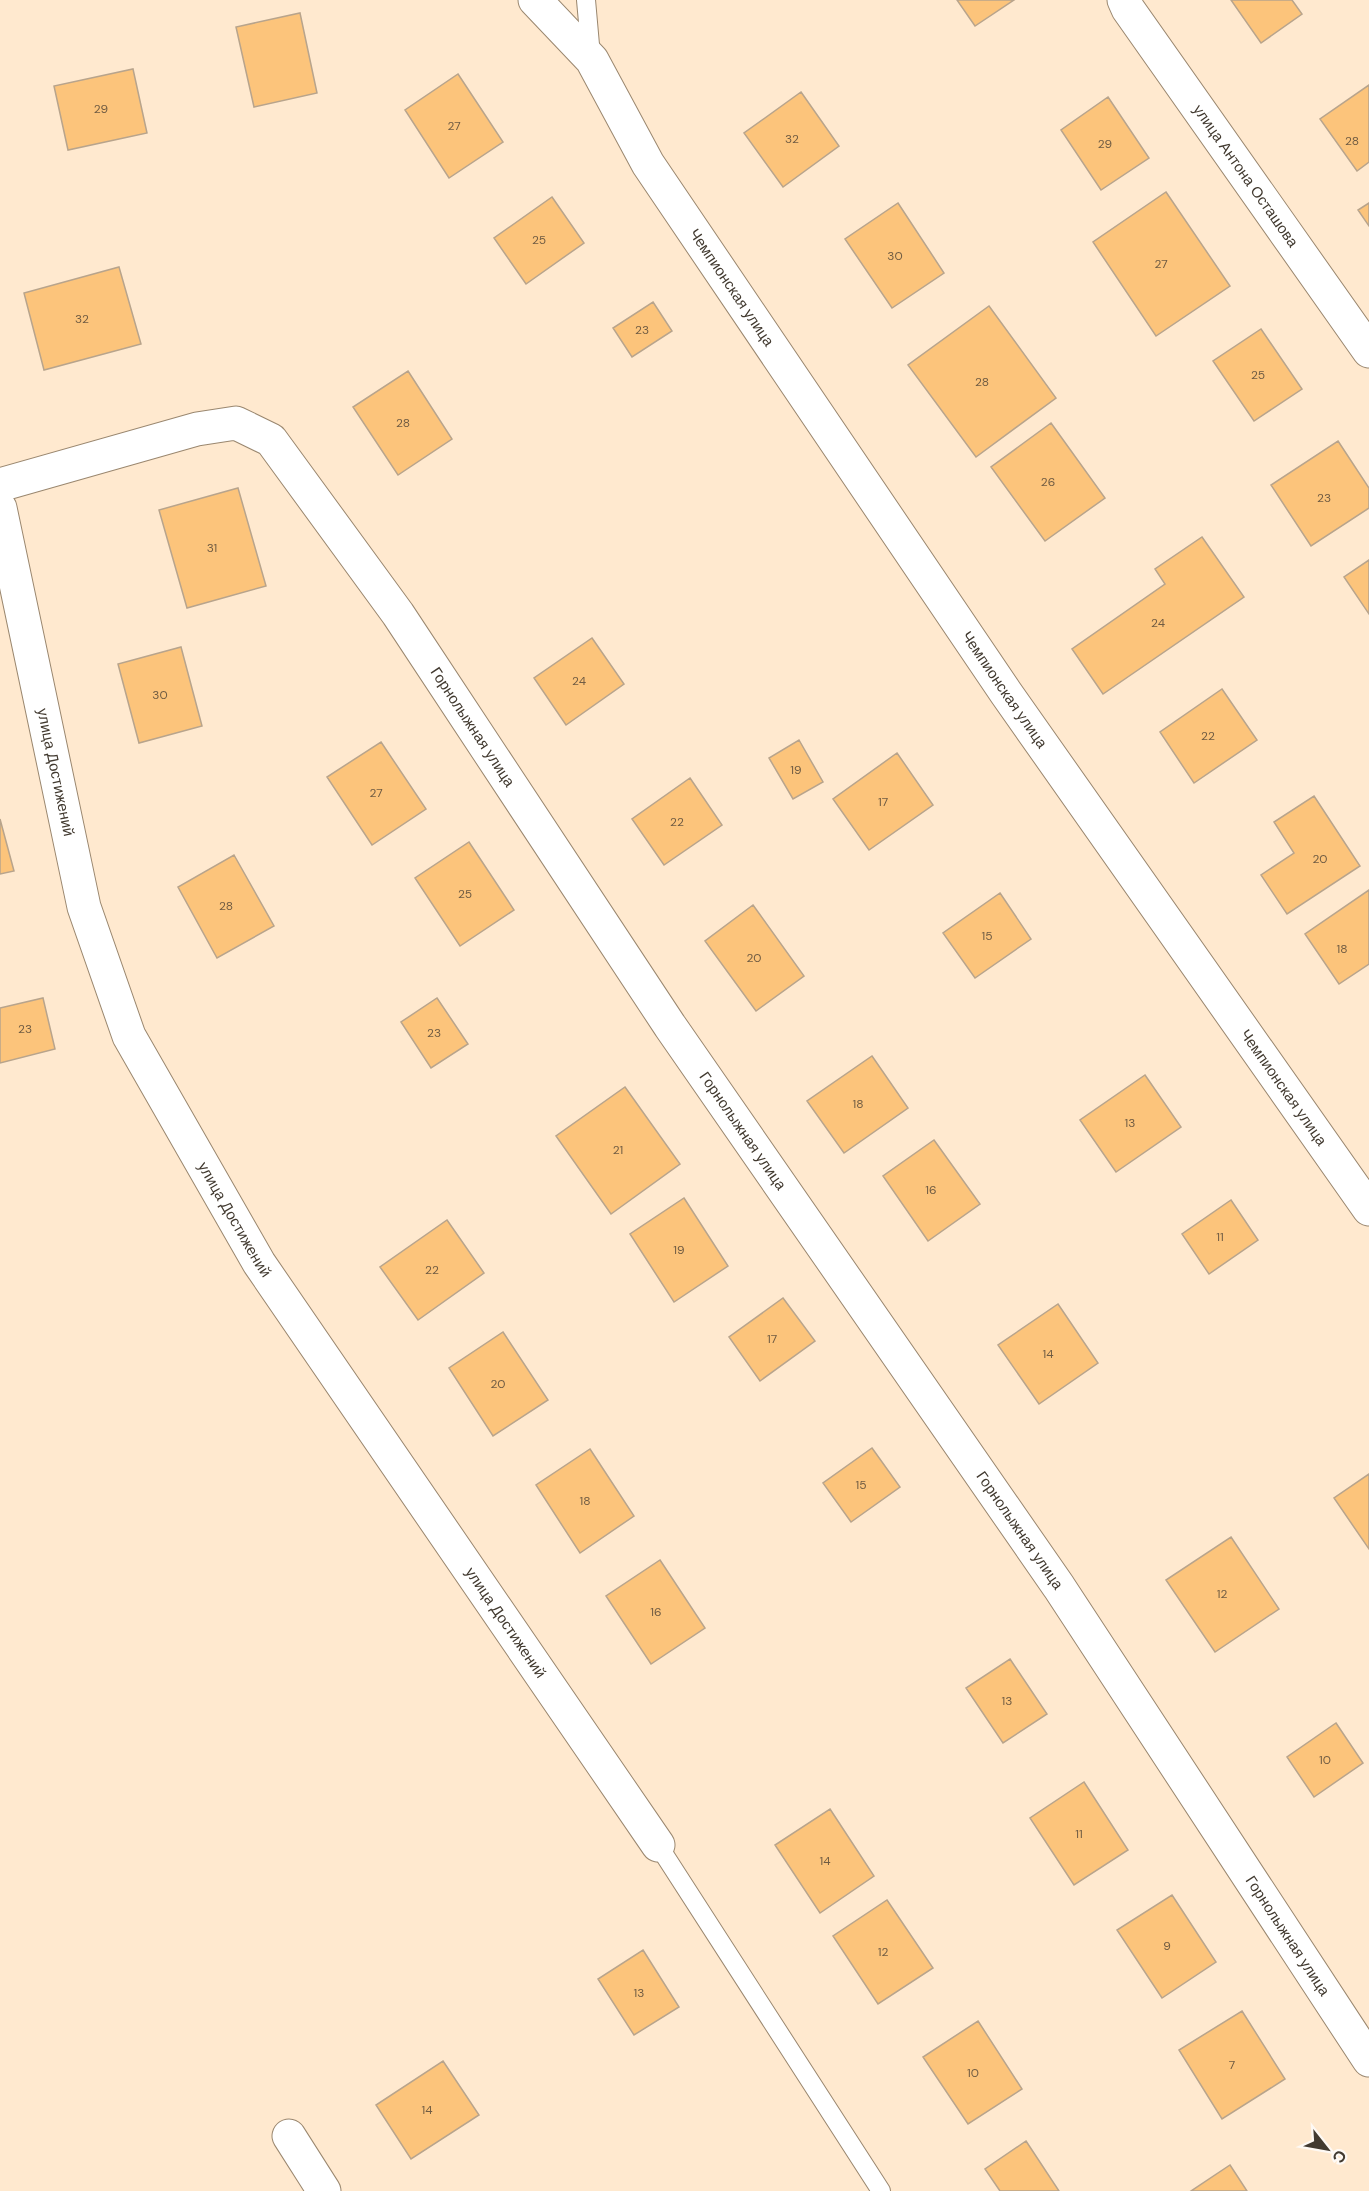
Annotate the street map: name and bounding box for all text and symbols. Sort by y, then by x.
house number: 29 [94,101,108,117]
street label: улица Антона Осташова [1188,101,1303,252]
house number: 27 [447,118,461,134]
house number: 32 [785,131,799,147]
house number: 28 [1345,133,1359,149]
house number: 29 [1098,136,1112,152]
street label: Чемпионская улица [685,225,779,351]
house number: 25 [532,232,546,248]
house number: 30 [887,248,903,264]
house number: 27 [1154,256,1168,272]
house number: 32 [75,311,89,327]
house number: 23 [635,322,649,338]
house number: 25 [1251,367,1265,383]
house number: 28 [975,374,989,390]
house number: 28 [396,415,410,431]
house number: 26 [1041,474,1055,490]
house number: 23 [1317,490,1331,506]
house number: 31 [207,540,217,556]
house number: 24 [1151,615,1165,631]
street label: Чемпионская улица [957,627,1052,753]
street label: Горнолыжная улица [426,663,520,791]
house number: 24 [572,673,586,689]
house number: 30 [152,687,168,703]
street label: улица Достижений [32,706,79,838]
house number: 22 [1201,728,1215,744]
house number: 19 [790,762,802,778]
house number: 27 [369,785,383,801]
house number: 17 [878,794,888,810]
house number: 22 [670,814,684,830]
house number: 20 [1312,851,1328,867]
house number: 25 [458,886,472,902]
house number: 28 [219,898,233,914]
house number: 15 [981,928,993,944]
house number: 18 [1336,941,1348,957]
house number: 20 [746,950,762,966]
house number: 23 [18,1021,32,1037]
house number: 23 [427,1025,441,1041]
street label: Чемпионская улица [1236,1025,1332,1150]
street label: Горнолыжная улица [695,1068,791,1195]
house number: 18 [852,1096,864,1112]
house number: 13 [1125,1115,1135,1131]
house number: 21 [613,1142,623,1158]
street label: улица Достижений [193,1158,276,1281]
house number: 16 [925,1182,937,1198]
house number: 11 [1216,1229,1224,1245]
house number: 19 [673,1242,685,1258]
house number: 22 [425,1262,439,1278]
house number: 17 [767,1331,777,1347]
house number: 14 [1042,1346,1054,1362]
house number: 20 [490,1376,506,1392]
street label: Горнолыжная улица [972,1467,1068,1594]
house number: 15 [855,1477,867,1493]
house number: 18 [579,1493,591,1509]
street label: улица Достижений [461,1563,551,1682]
house number: 12 [1217,1586,1227,1602]
house number: 16 [650,1604,662,1620]
house number: 13 [1002,1693,1012,1709]
house number: 10 [1319,1752,1331,1768]
house number: 11 [1075,1826,1083,1842]
house number: 14 [819,1853,831,1869]
street label: Горнолыжная улица [1241,1872,1335,2000]
house number: 9 [1163,1938,1171,1954]
house number: 12 [878,1944,888,1960]
house number: 13 [634,1985,644,2001]
house number: 7 [1229,2057,1235,2073]
house number: 10 [967,2065,979,2081]
house number: 14 [421,2102,433,2118]
north arrow [1297,2119,1357,2179]
text: С [1327,2146,1351,2167]

